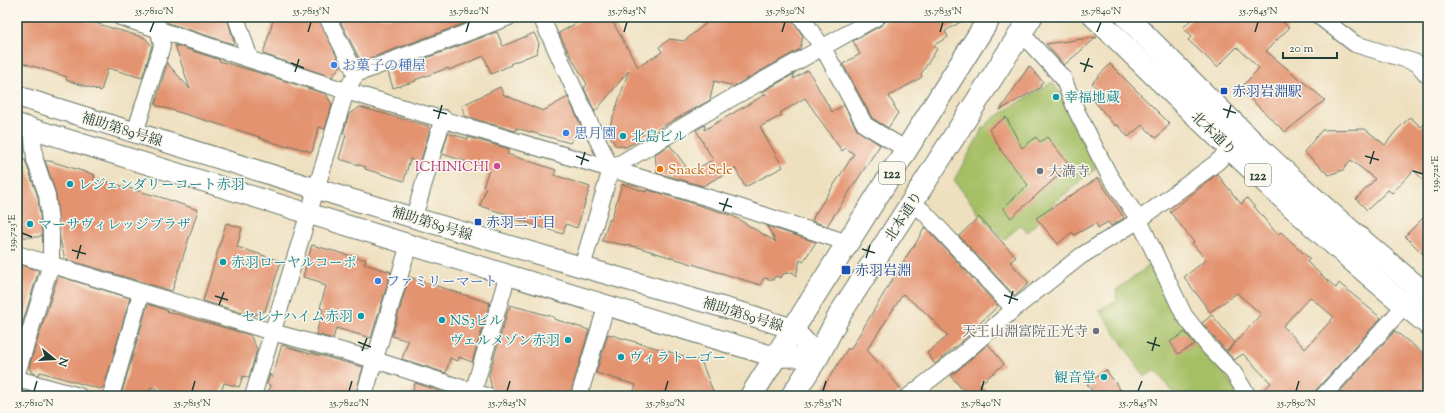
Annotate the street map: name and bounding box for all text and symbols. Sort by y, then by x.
text: 35.7810°N [135,4,173,19]
text: 35.7815°N [292,4,330,19]
text: 35.7820°N [449,4,489,19]
text: 35.7825°N [608,4,646,19]
text: 35.7830°N [765,4,805,19]
text: 35.7835°N [924,4,962,19]
text: 35.7840°N [1081,4,1121,19]
text: 35.7845°N [1239,4,1277,19]
scale bar [1283,34,1337,60]
text: 20 m [1289,40,1314,58]
place label: お菓子の種屋 [342,57,426,77]
marker: お菓子の種屋 [329,60,339,70]
place label: 赤羽岩淵駅 [1232,83,1302,103]
marker: 赤羽岩淵駅 [1219,86,1229,96]
place label: 幸福地蔵 [1064,89,1120,109]
marker: 幸福地蔵 [1051,92,1061,102]
street label: 北本通り [1186,108,1240,161]
street label: 補助第89号線 [78,109,164,153]
place label: 思月園 [574,125,616,145]
marker: 思月園 [561,128,571,138]
place label: 北島ビル [631,128,687,148]
marker: 北島ビル [618,131,628,141]
text: 139.721°E [1428,156,1443,192]
place label: ICHINICHI [415,158,489,178]
marker: ICHINICHI [492,161,502,171]
place label: Snack Sele [668,161,733,181]
road number: 122 [879,162,905,184]
place label: 大満寺 [1048,163,1090,183]
marker: Snack Sele [655,164,665,174]
road number: 122 [1245,164,1271,186]
marker: 大満寺 [1035,166,1045,176]
place label: レジェンダリーコート赤羽 [78,176,245,196]
marker: レジェンダリーコート赤羽 [65,179,75,189]
street label: 北本通り [881,188,928,246]
street label: 補助第89号線 [388,203,474,247]
place label: 赤羽二丁目 [486,214,556,234]
text: 139.723°E [5,215,20,251]
place label: マーサヴィレッジプラザ [38,216,191,236]
marker: 赤羽二丁目 [473,217,483,227]
marker: マーサヴィレッジプラザ [25,219,35,229]
place label: 赤羽ローヤルコーポ [231,254,357,274]
marker: 赤羽ローヤルコーポ [218,257,228,267]
place label: 赤羽岩淵 [855,262,911,282]
marker: 赤羽岩淵 [840,264,852,276]
place label: ファミリーマート [386,273,498,293]
marker: ファミリーマート [373,276,383,286]
street label: 補助第89号線 [699,294,785,338]
place label: セレナハイム赤羽 [242,308,353,328]
marker: セレナハイム赤羽 [356,311,366,321]
place label: NS3ビル [450,312,503,332]
marker: NS3ビル [437,315,447,325]
place label: 天王山淵富院正光寺 [962,323,1088,343]
marker: 天王山淵富院正光寺 [1091,326,1101,336]
place label: ヴェルメゾン赤羽 [449,332,560,352]
marker: ヴェルメゾン赤羽 [563,335,573,345]
north arrow [34,339,74,379]
place label: ヴィラトーゴー [629,349,726,369]
marker: ヴィラトーゴー [616,352,626,362]
text: N [54,354,72,369]
place label: 観音堂 [1054,369,1096,389]
marker: 観音堂 [1099,372,1109,382]
text: 35.7810°N [15,396,53,411]
text: 35.7815°N [173,396,211,411]
text: 35.7820°N [329,396,369,411]
text: 35.7825°N [488,396,526,411]
text: 35.7830°N [645,396,685,411]
text: 35.7835°N [804,396,842,411]
text: 35.7840°N [961,396,1001,411]
text: 35.7845°N [1119,396,1157,411]
text: 35.7850°N [1276,396,1316,411]

